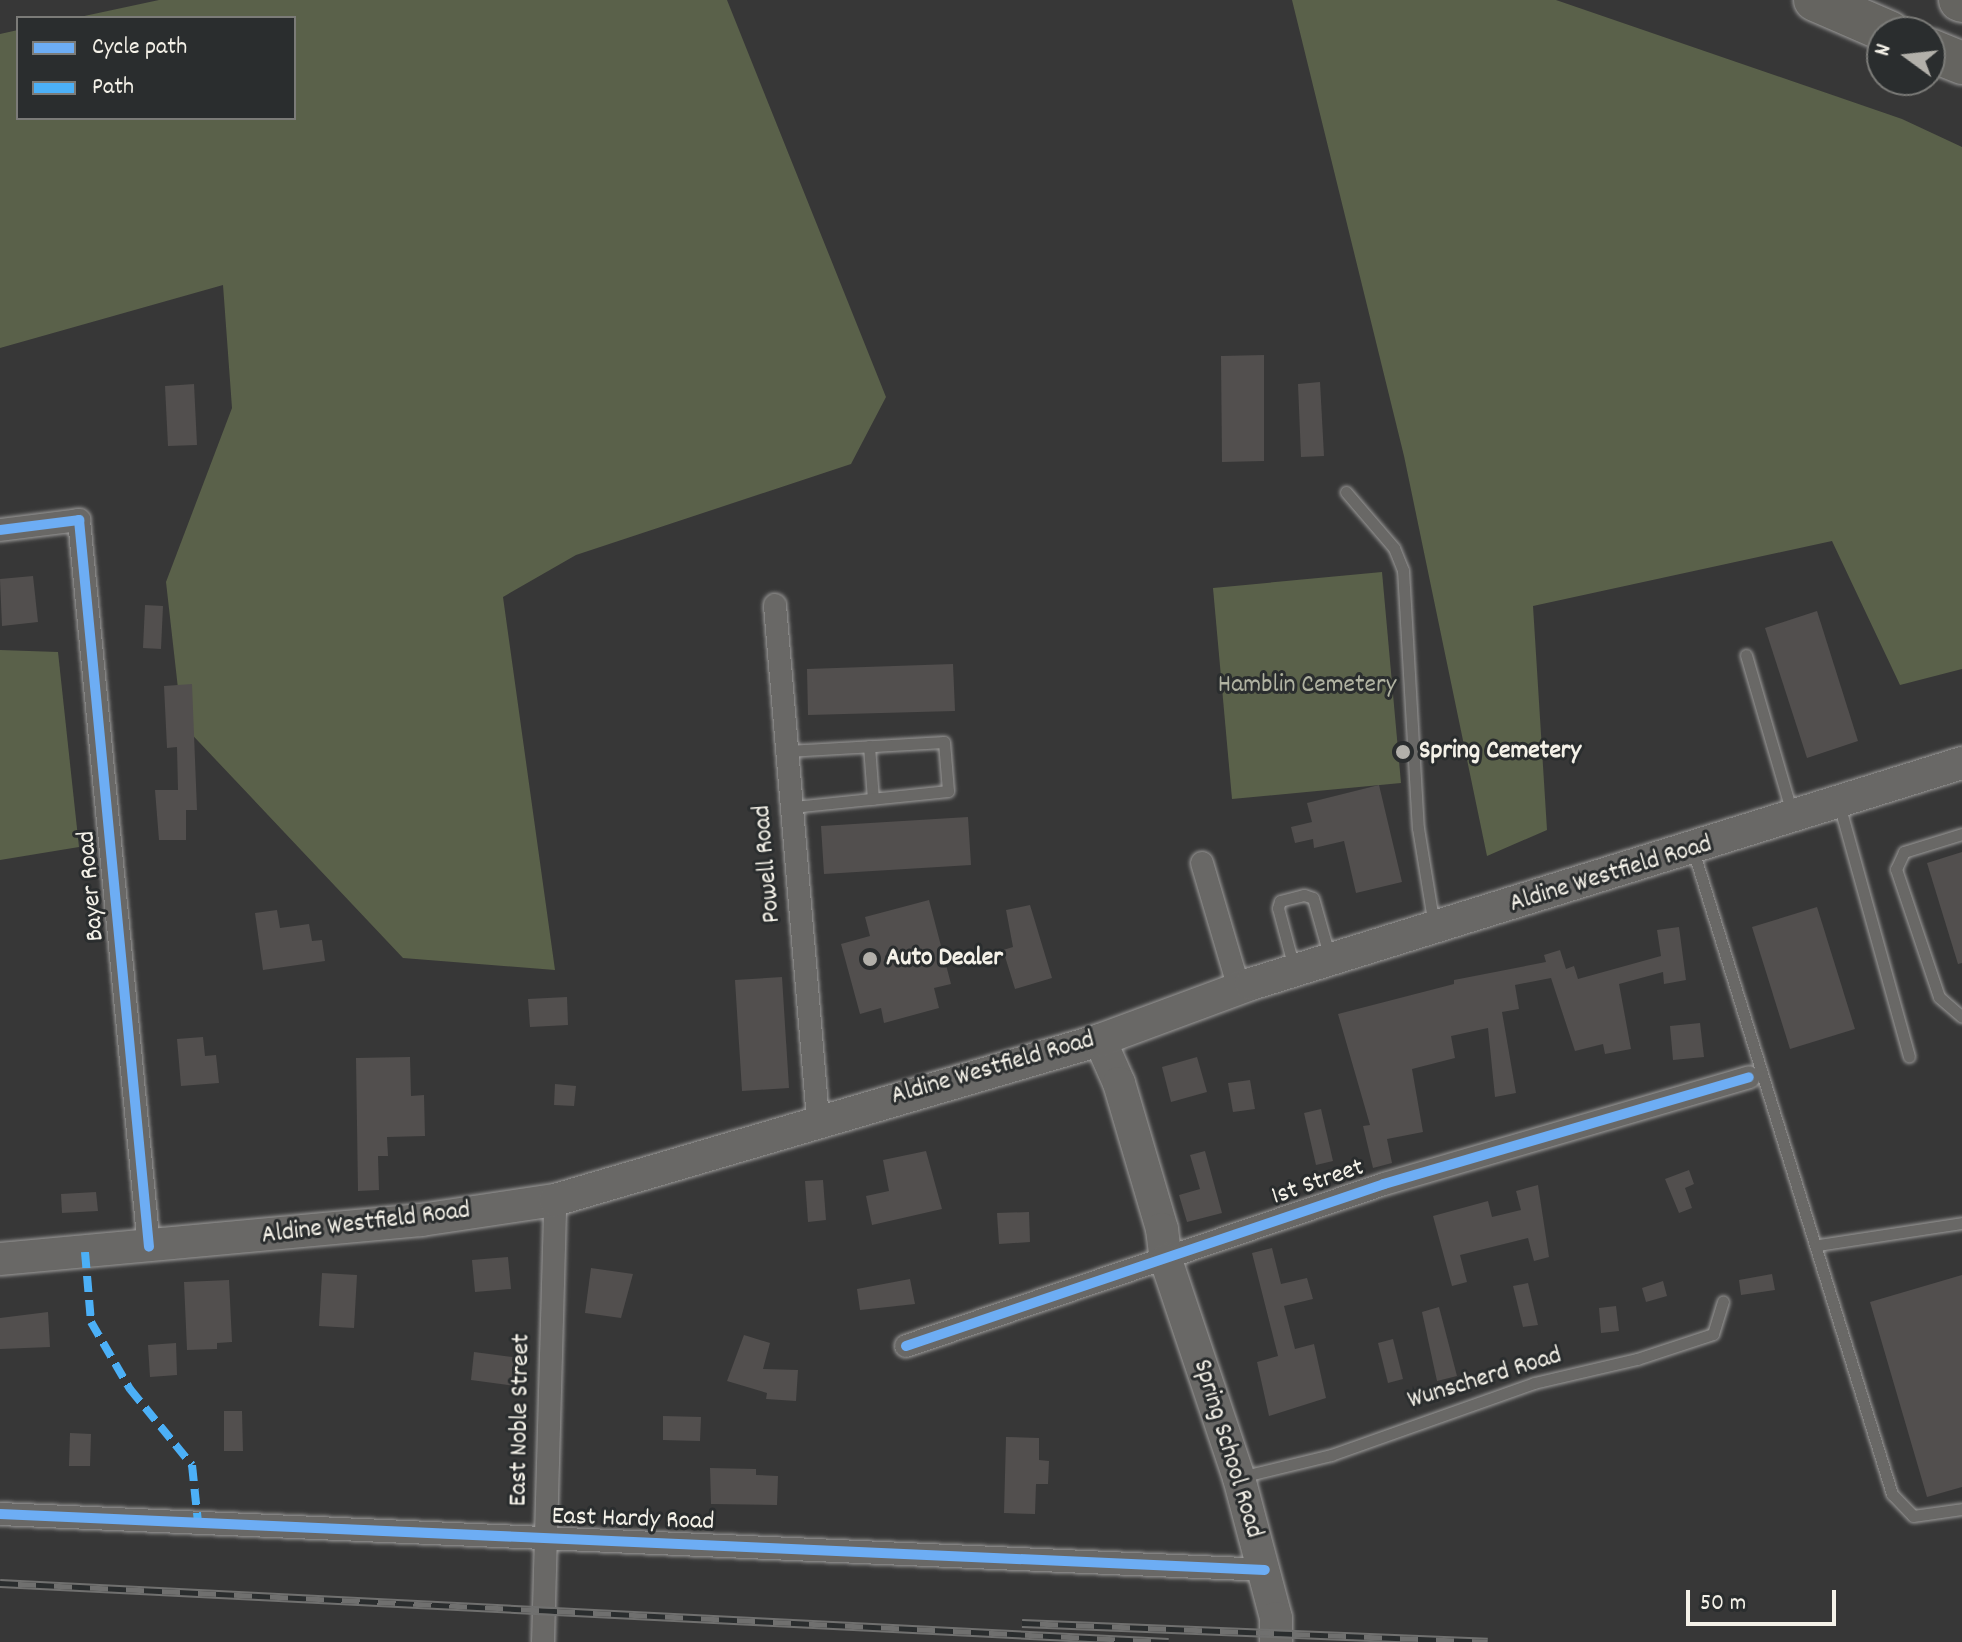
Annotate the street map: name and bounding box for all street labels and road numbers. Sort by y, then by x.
street label: Powell Road [747,804,789,924]
street label: Bayer Road [72,829,112,943]
street label: Aldine Westfield Road [1506,829,1716,921]
street label: Aldine Westfield Road [888,1025,1098,1113]
street label: 1st Street [1268,1153,1368,1213]
street label: Aldine Westfield Road [260,1196,472,1252]
street label: East Noble Street [504,1333,538,1507]
street label: Wunscherd Road [1404,1341,1566,1417]
street label: Spring School Road [1185,1356,1269,1542]
street label: East Hardy Road [551,1502,715,1538]

